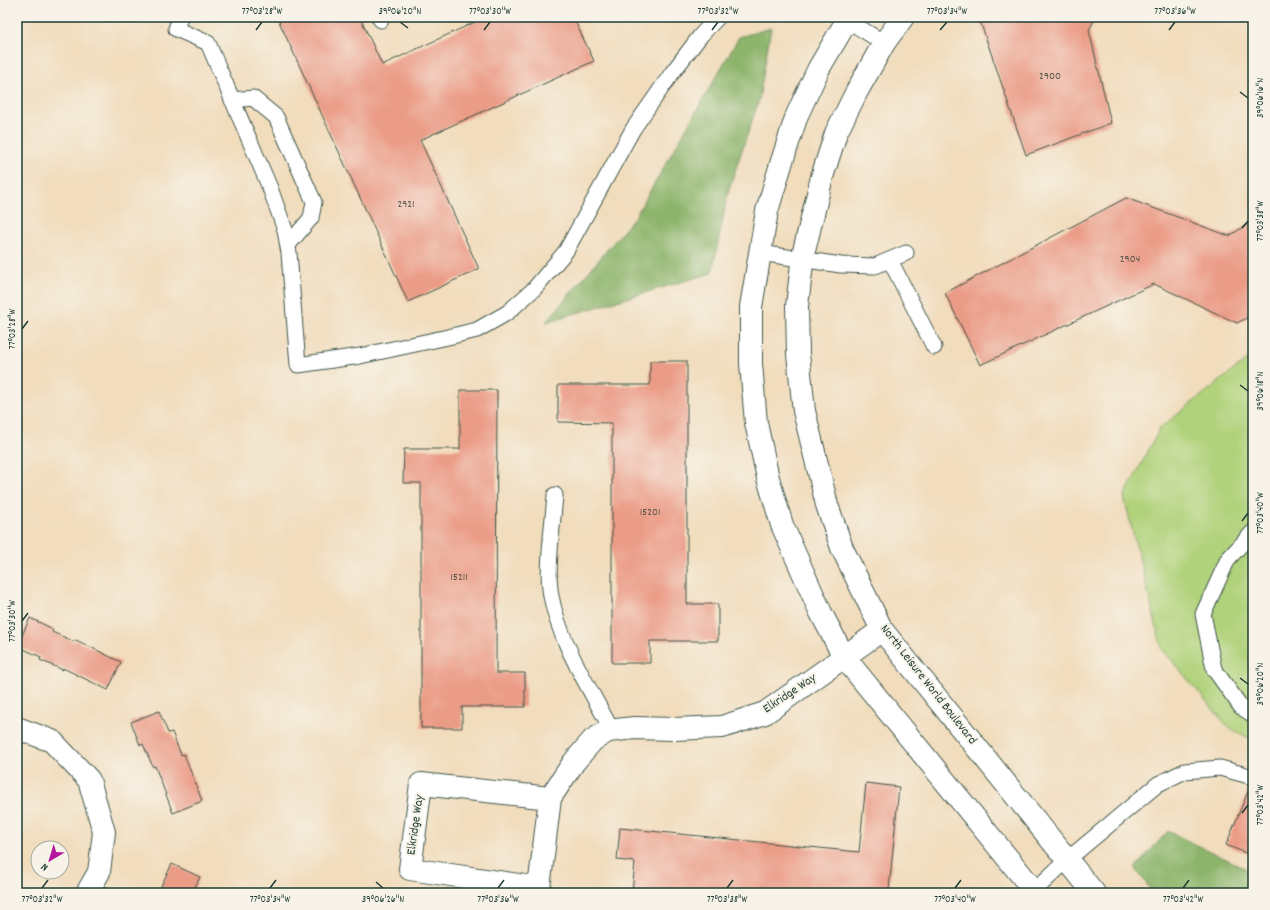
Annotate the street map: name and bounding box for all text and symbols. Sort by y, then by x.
text: 77°03'28"W [242,5,282,19]
text: 39°06'20"N [379,5,421,19]
text: 77°03'30"W [469,5,511,19]
text: 77°03'32"W [698,5,739,19]
text: 77°03'34"W [927,5,968,19]
text: 77°03'36"W [1154,5,1196,19]
house number: 2900 [1039,69,1061,85]
text: 39°06'16"N [1254,78,1268,118]
house number: 2921 [397,197,415,213]
text: 77°03'38"W [1254,201,1268,241]
house number: 2904 [1120,252,1140,268]
text: 77°03'28"W [6,309,20,349]
text: 39°06'18"N [1254,371,1268,411]
text: 77°03'40"W [1254,492,1268,534]
house number: 15201 [640,505,660,521]
house number: 15211 [450,570,468,586]
text: 77°03'30"W [6,600,20,642]
street label: North Leisure World Boulevard [875,621,981,749]
text: 39°06'20"N [1254,663,1268,705]
street label: Elkridge Way [759,669,821,719]
text: 77°03'42"W [1254,784,1268,825]
street label: Elkridge Way [402,793,430,856]
north arrow [30,840,70,880]
text: N [38,858,52,874]
text: 77°03'32"W [22,893,63,907]
text: 77°03'34"W [250,893,291,907]
text: 39°06'26"N [362,893,404,907]
text: 77°03'36"W [477,893,519,907]
text: 77°03'38"W [707,893,747,907]
text: 77°03'40"W [934,893,976,907]
text: 77°03'42"W [1163,893,1204,907]

